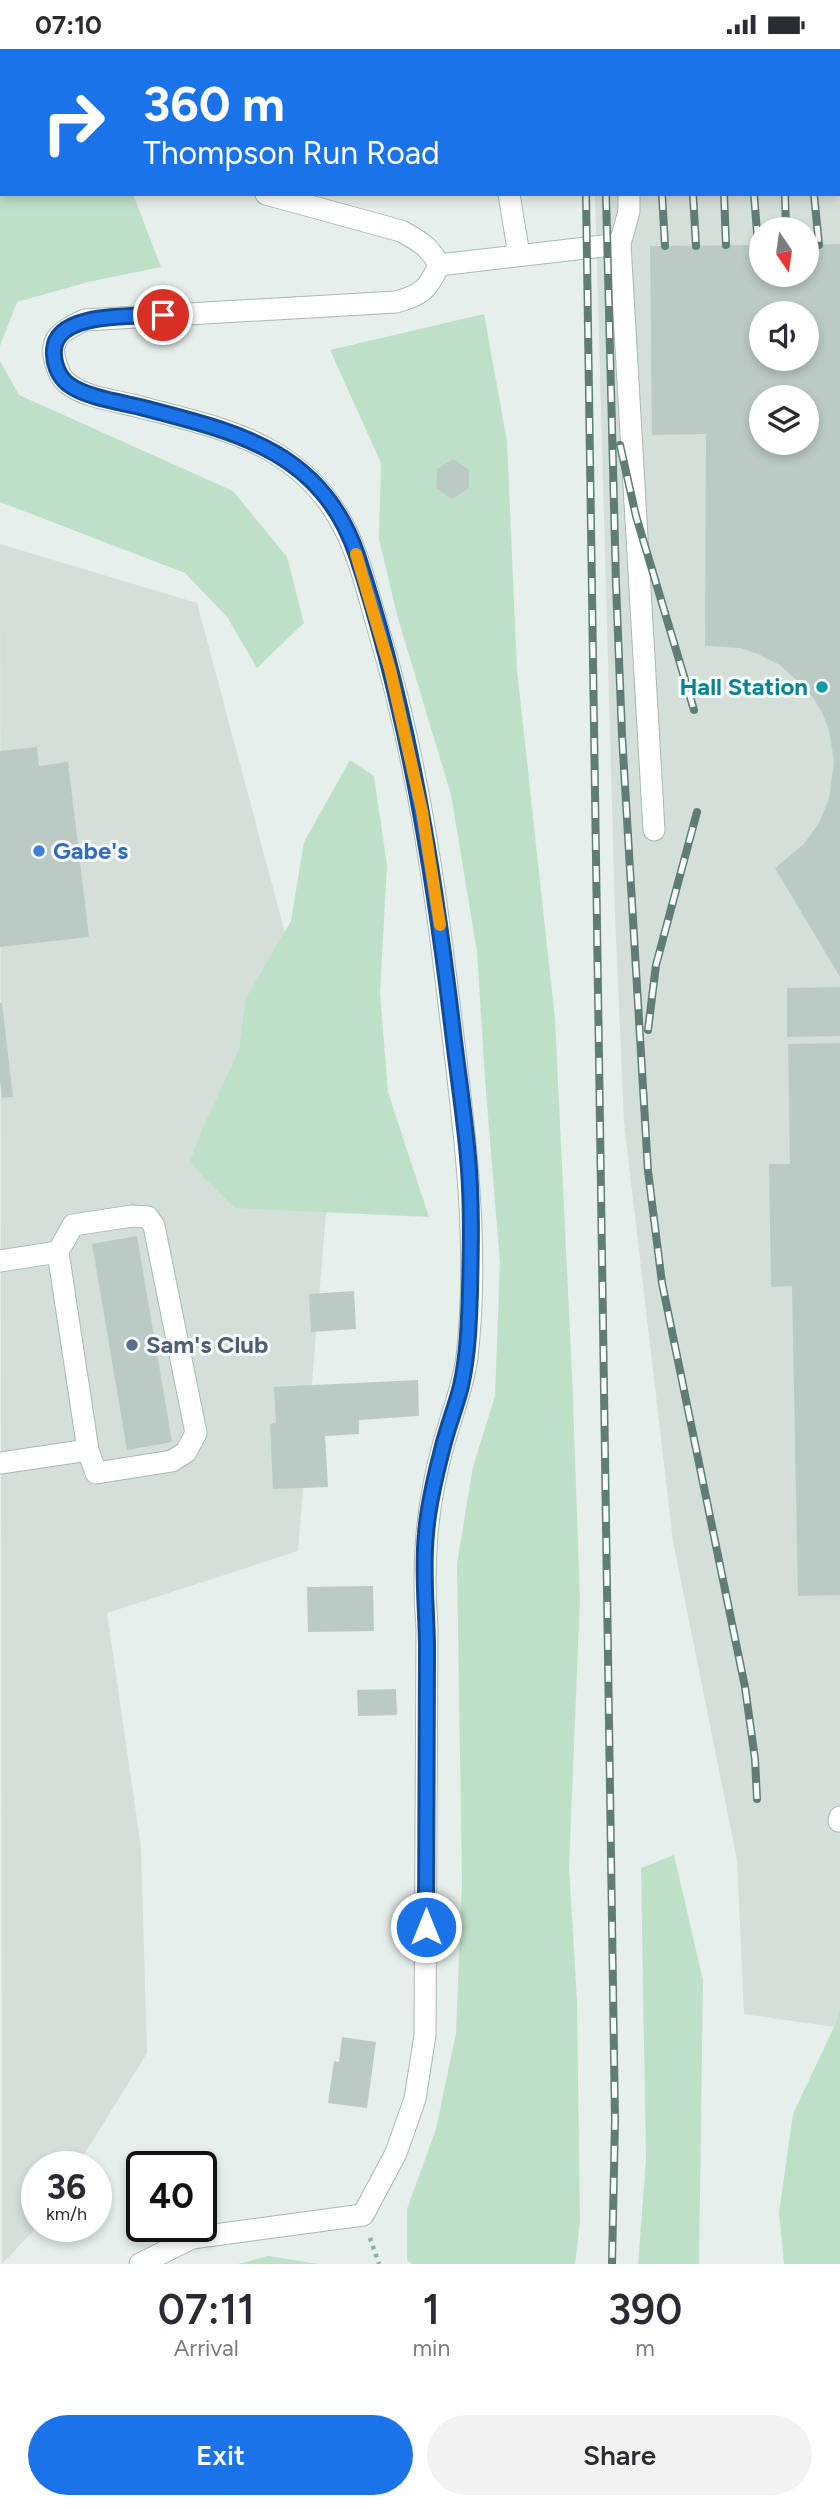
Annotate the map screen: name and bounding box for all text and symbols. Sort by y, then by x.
text: 07:10 [35,9,102,41]
text: 360 m [143,74,285,133]
icon: right [28,77,119,168]
text: Thompson Run Road [143,134,440,172]
north arrow [749,217,819,287]
map controls [749,217,819,455]
pin [133,285,193,345]
icon: arrive [144,296,182,334]
button: sound [749,301,819,371]
button: layers [749,385,819,455]
place label: Hall Station [679,672,808,701]
marker: Hall Station [814,679,830,695]
place label: Gabe's [53,836,128,865]
marker: Gabe's [31,843,47,859]
place label: Sam's Club [146,1330,268,1359]
marker: Sam's Club [124,1337,140,1353]
position arrow [389,1890,463,1964]
speed limit sign: 40 [126,2151,217,2242]
text: 36 [47,2166,86,2208]
text: km/h [46,2203,87,2225]
text: 07:11 [158,2284,255,2335]
text: 1 [423,2284,440,2335]
text: 390 [608,2284,682,2335]
text: Arrival [174,2334,239,2362]
text: min [413,2334,450,2362]
text: m [635,2334,655,2362]
button: Exit [28,2415,413,2495]
button: Share [427,2415,812,2495]

